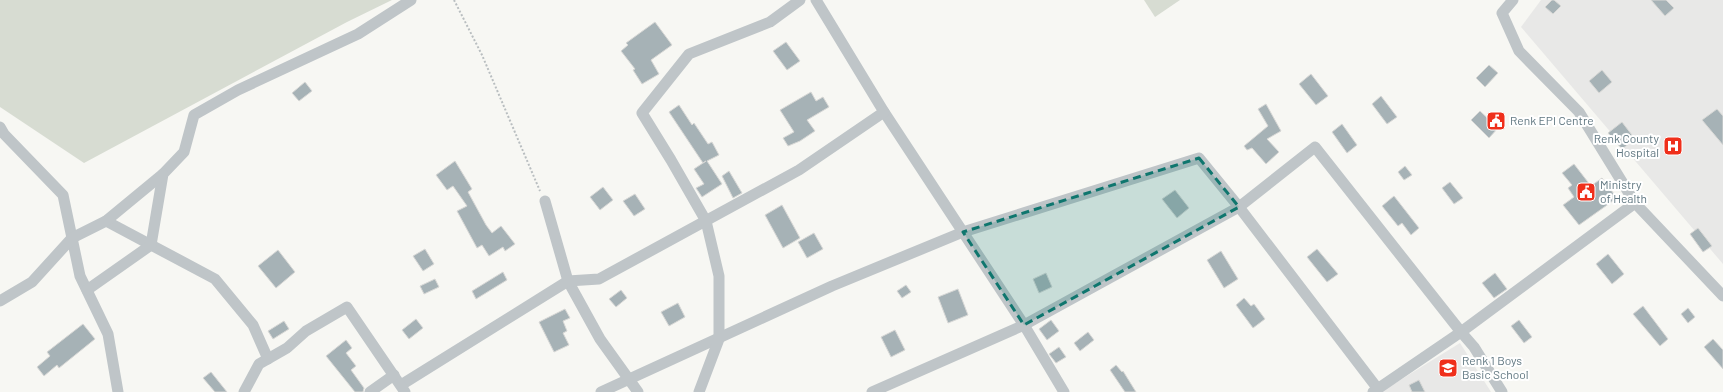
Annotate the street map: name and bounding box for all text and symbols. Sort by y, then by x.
public building icon: Renk EPI Centre [1485,110,1507,132]
place label: Renk EPI Centre [1510,113,1594,127]
place label: Renk County Hospital [1594,131,1659,159]
hospital icon: Renk County Hospital [1662,135,1684,157]
place label: Ministry of Health [1600,177,1647,205]
public building icon: Ministry of Health [1575,181,1597,203]
place label: Renk 1 Boys Basic School [1462,353,1529,381]
school or university icon: Renk 1 Boys Basic School [1437,357,1459,379]

